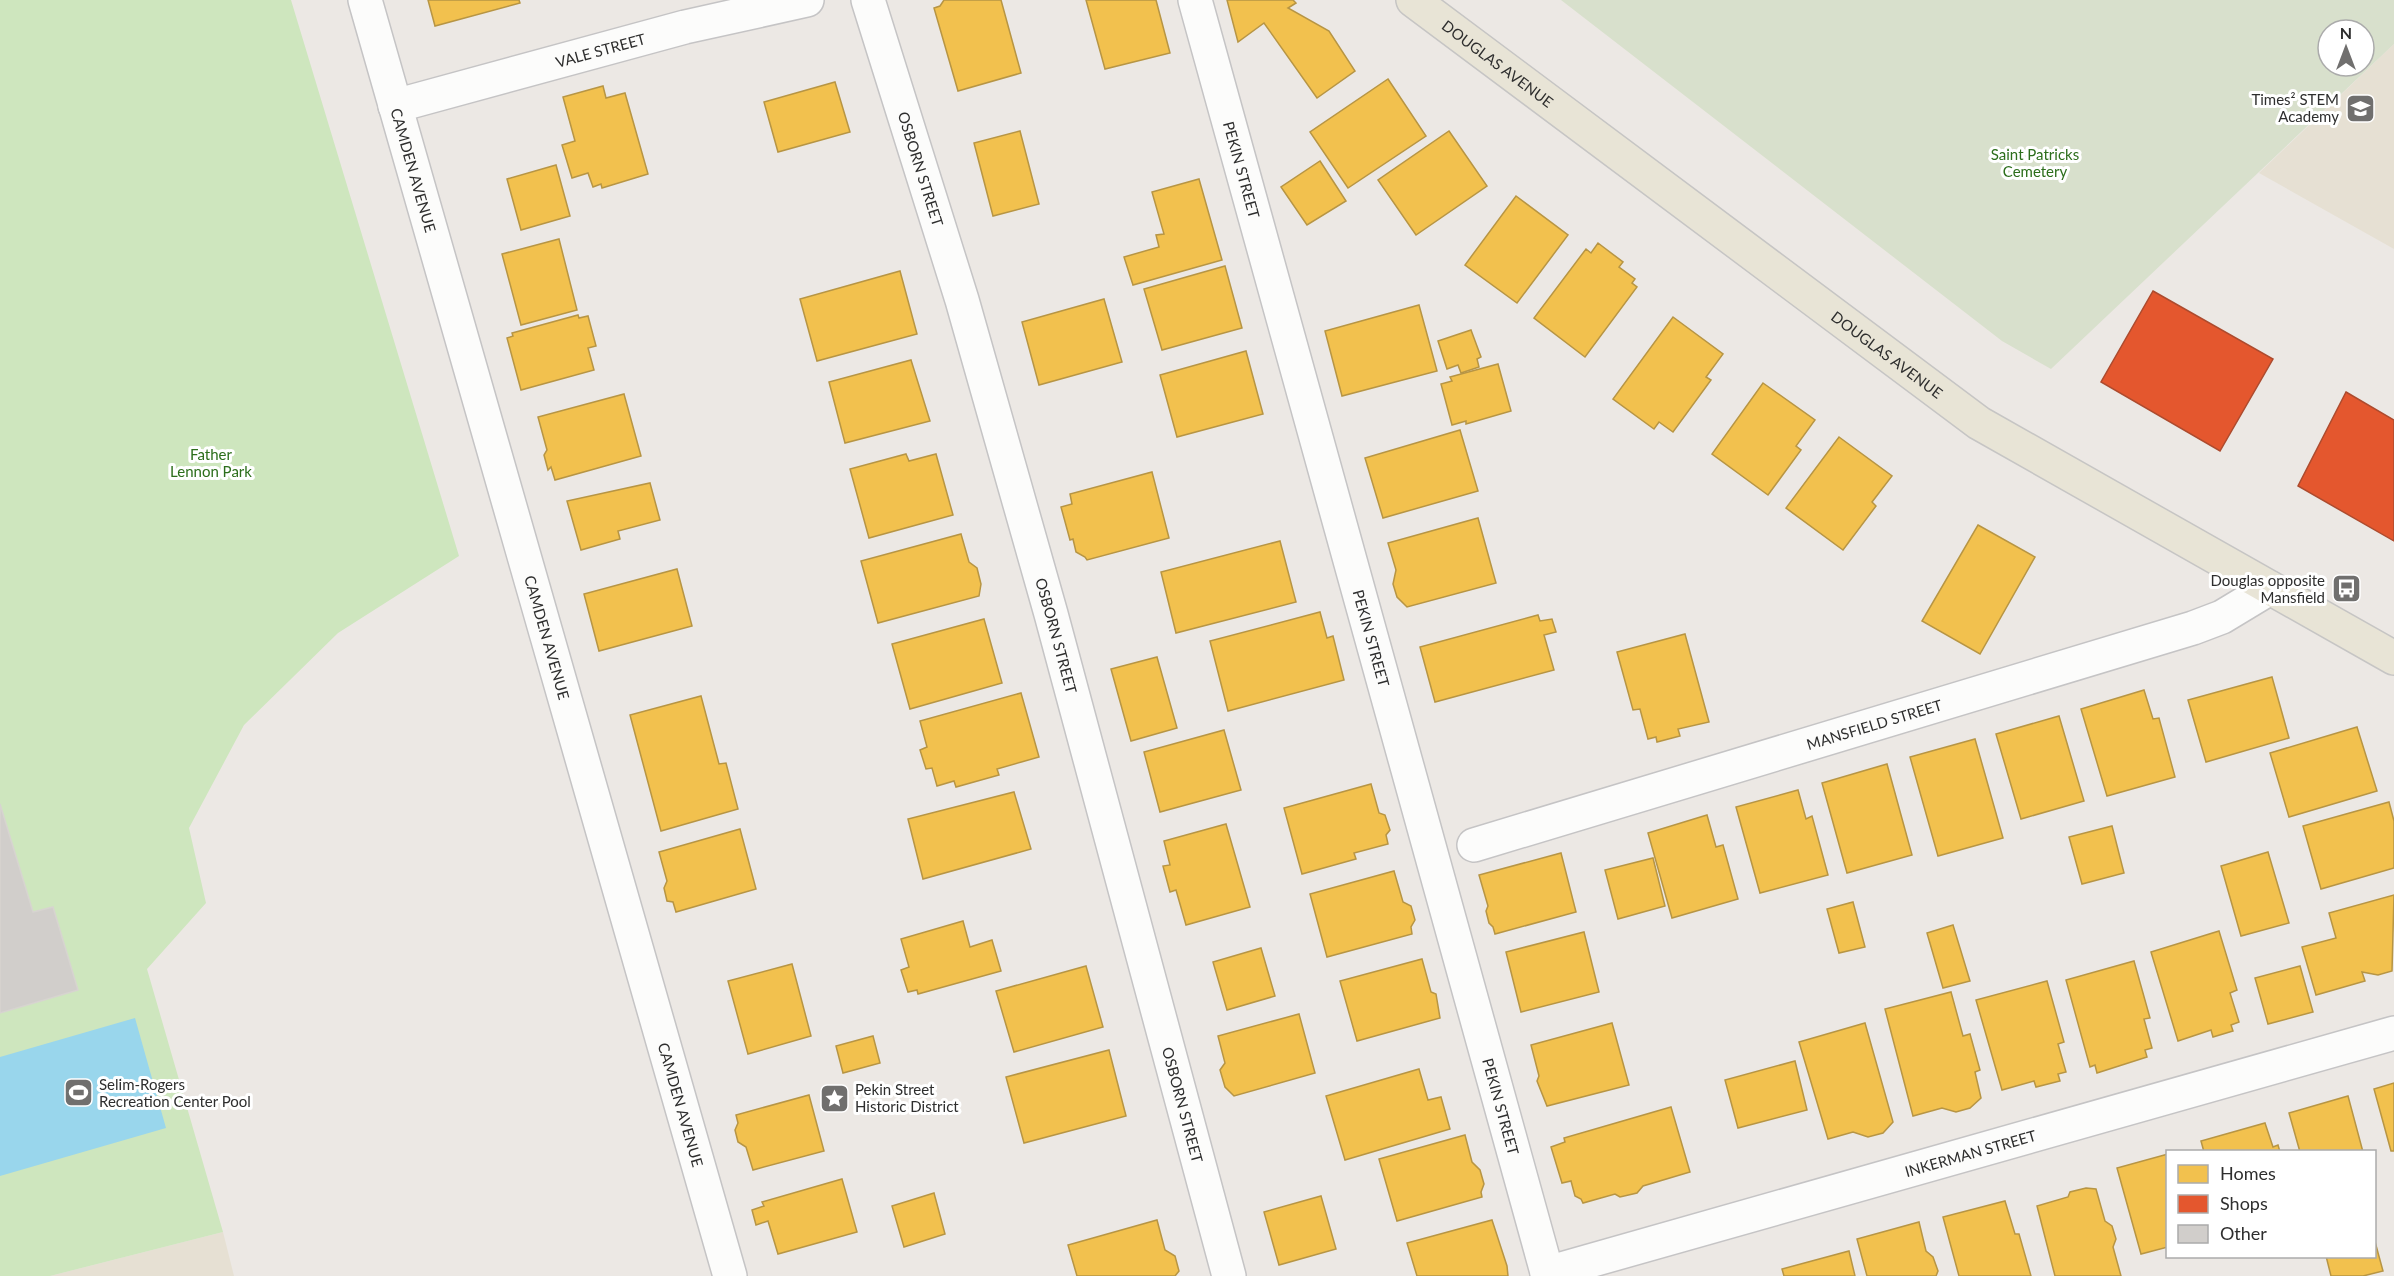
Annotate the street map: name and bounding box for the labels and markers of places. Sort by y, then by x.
place label: Times² STEM Academy [2251,90,2339,125]
school or university icon: Times² STEM Academy [2344,92,2376,124]
place label: Douglas opposite Mansfield [2211,571,2325,606]
bus stop icon: Douglas opposite Mansfield [2330,573,2362,605]
place label: Selim-Rogers Recreation Center Pool [99,1075,251,1110]
sports icon: Selim-Rogers Recreation Center Pool [62,1077,94,1109]
place label: Pekin Street Historic District [855,1080,959,1115]
place icon: Pekin Street Historic District [818,1082,850,1114]

